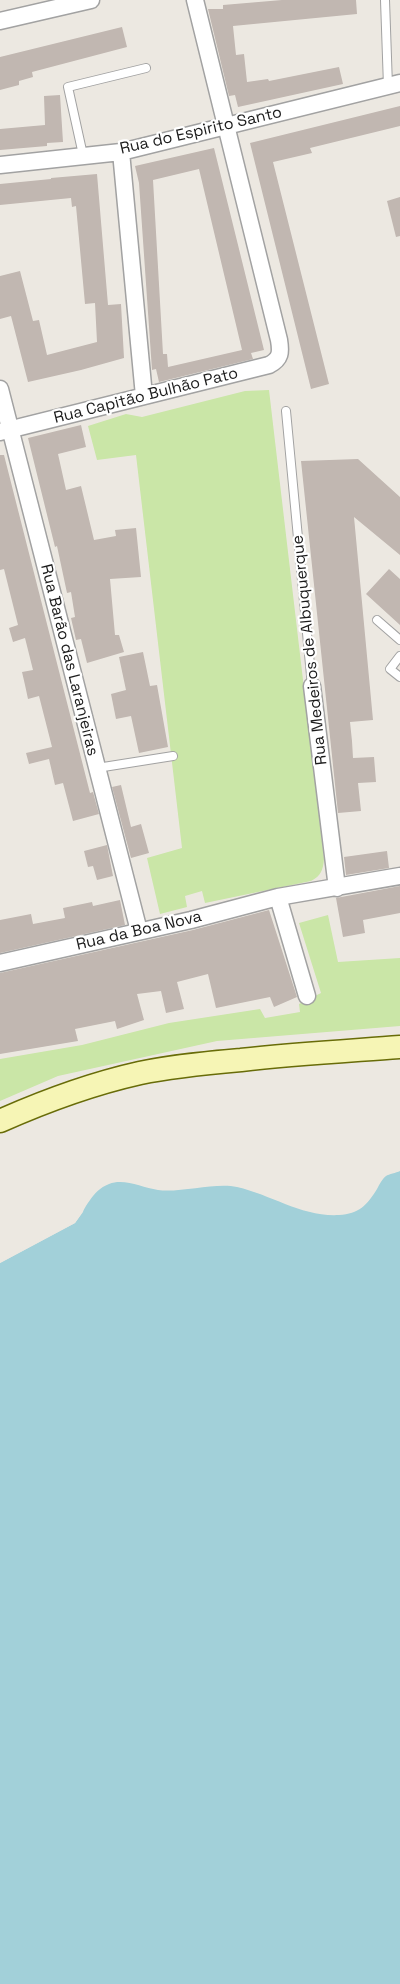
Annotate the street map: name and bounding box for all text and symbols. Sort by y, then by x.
street label: Rua do Espirito Santo [118,103,284,159]
street label: Rua Capitão Bulhão Pato [52,364,240,428]
street label: Rua Medeiros de Albuquerque [288,534,332,766]
street label: Rua Barão das Laranjeiras [36,562,102,758]
street label: Rua da Boa Nova [74,907,204,955]

